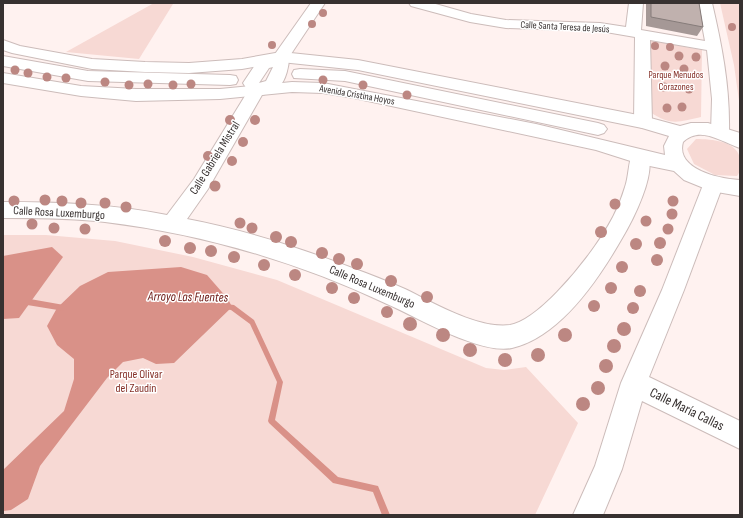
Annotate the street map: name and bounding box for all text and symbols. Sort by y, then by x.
street label: Calle Santa Teresa de Jesús [520,19,610,35]
park label: Parque Menudos Corazones [649,69,704,93]
street label: Avenida Cristina Hoyos [317,82,396,108]
street label: Calle Gabriela Mistral [186,119,244,197]
street label: Calle Rosa Luxemburgo [13,203,105,223]
street label: Calle Rosa Luxemburgo [327,262,417,312]
water label: Arroyo Las Fuentes [147,288,229,306]
park label: Parque Olivar del Zaudín [110,367,163,396]
street label: Calle María Callas [647,384,727,434]

